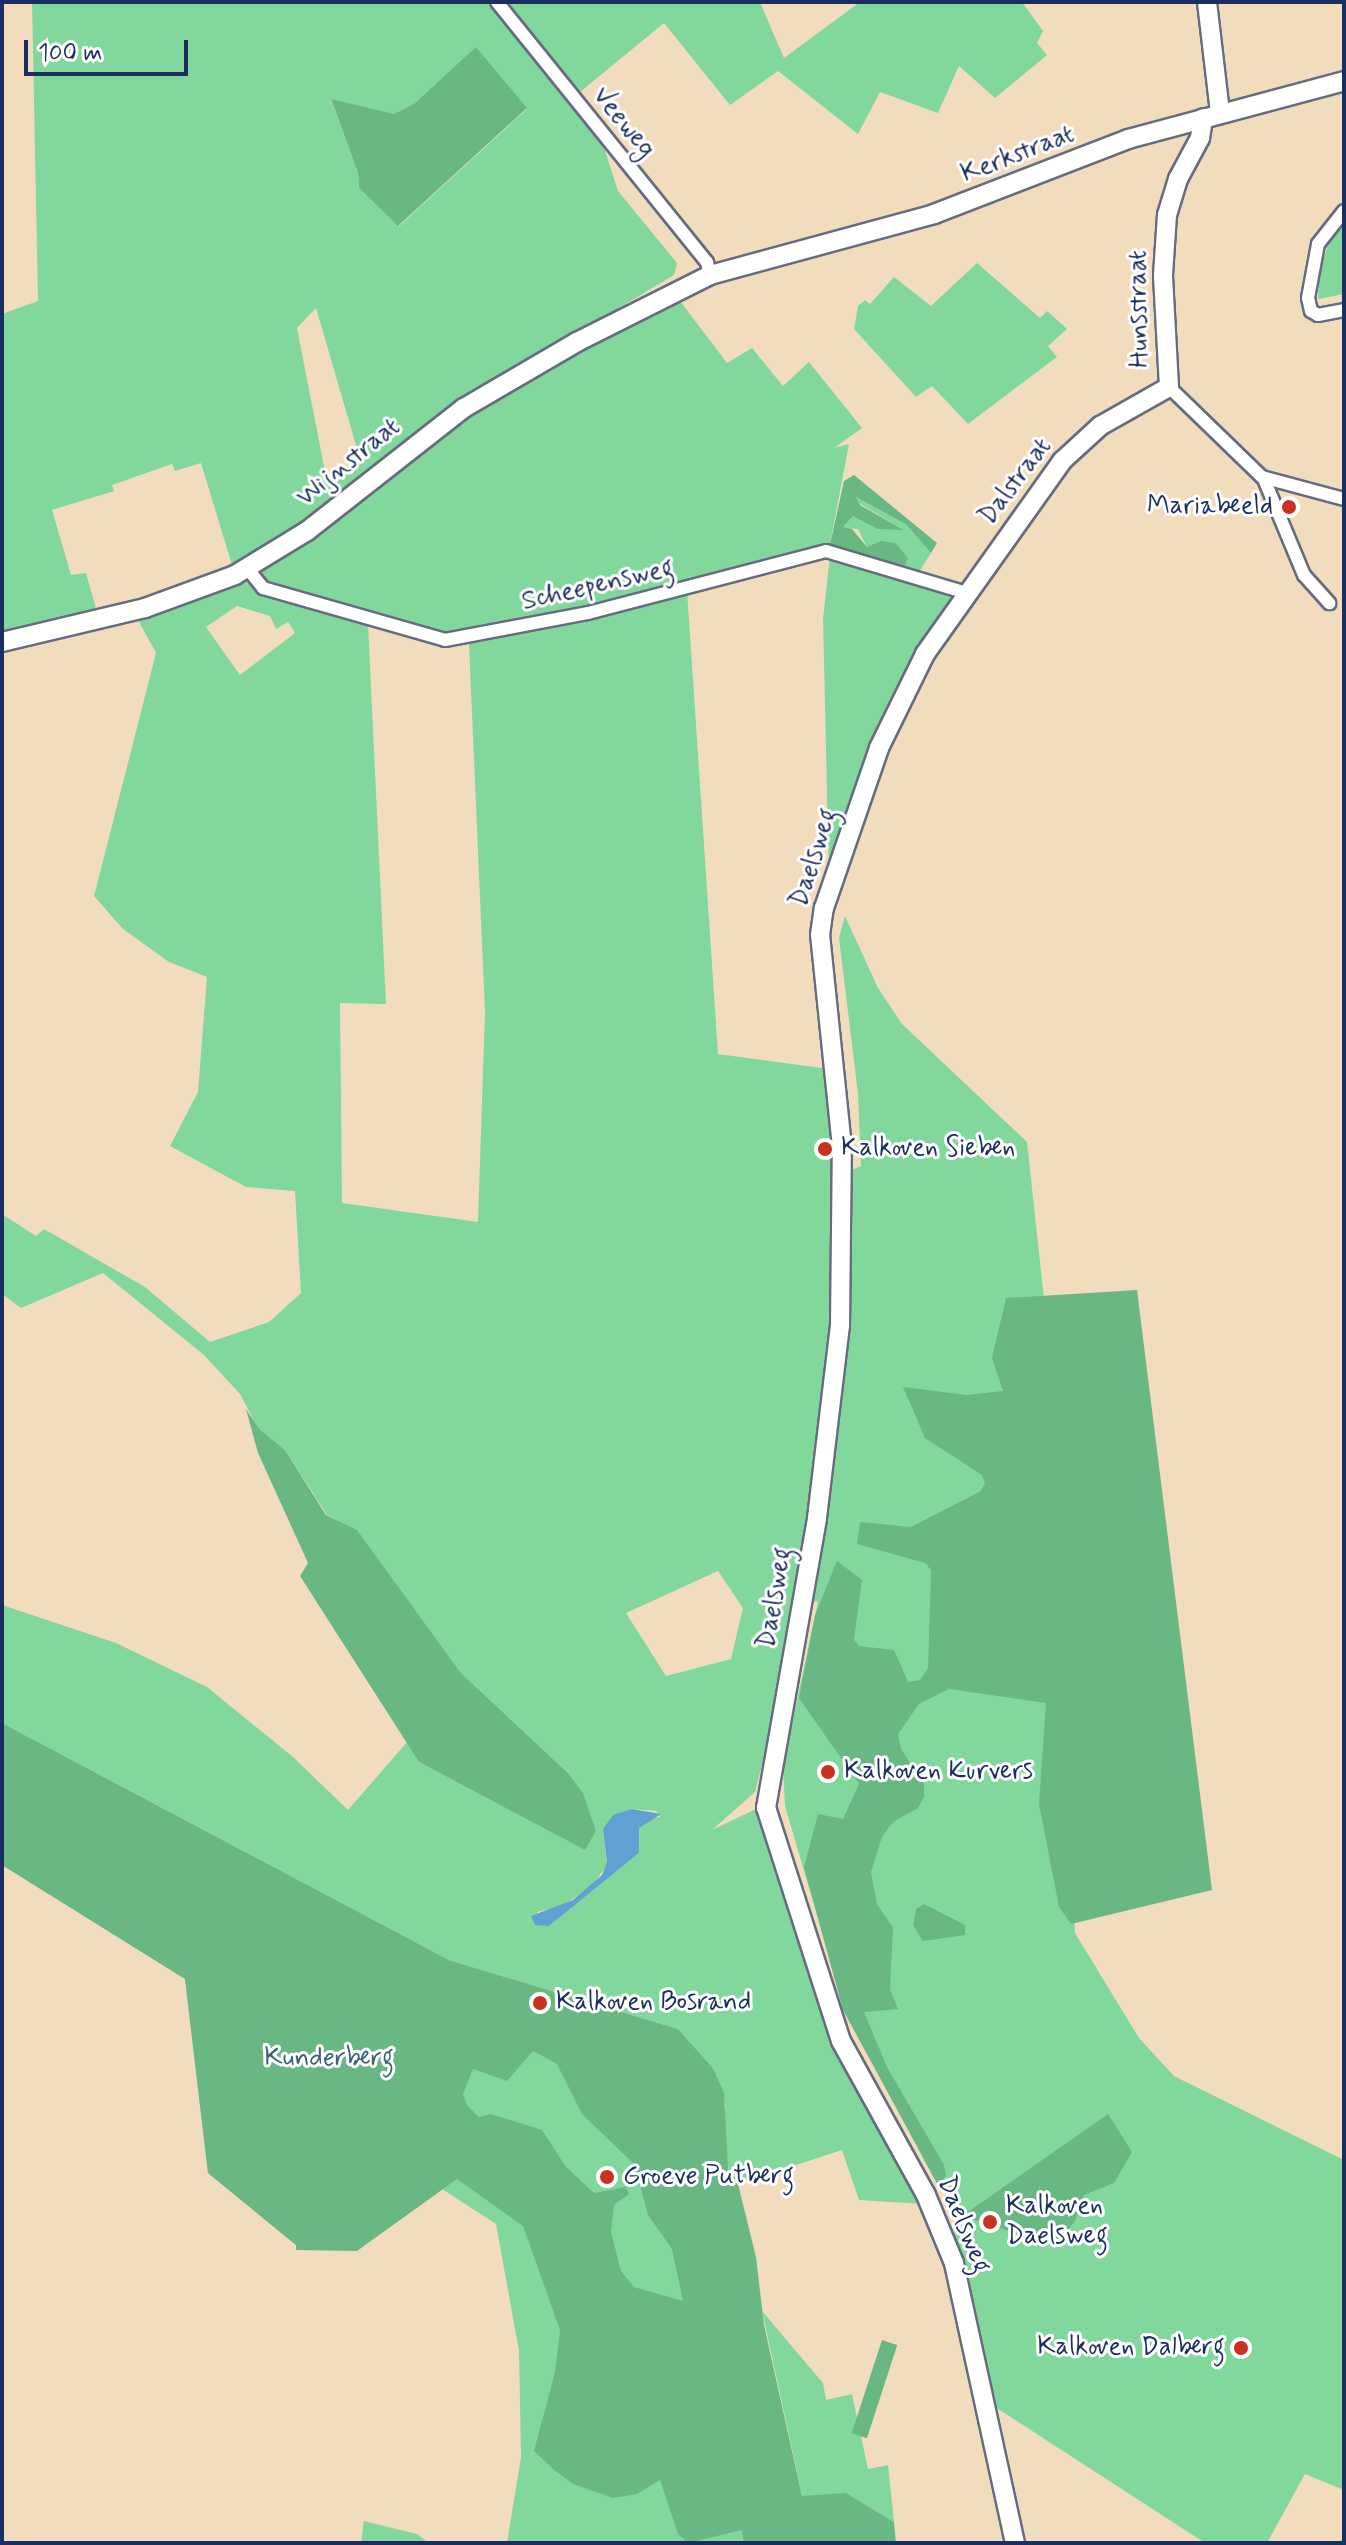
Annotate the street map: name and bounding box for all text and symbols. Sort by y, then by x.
scale bar [28,24,192,74]
text: 100 m [38,38,102,69]
street label: Veeweg [585,81,661,165]
street label: Kerkstraat [957,119,1079,191]
street label: Hunsstraat [1123,250,1157,368]
street label: Wijnstraat [291,412,407,514]
street label: Dalstraat [973,432,1059,532]
place label: Mariabeeld [1147,491,1273,523]
marker: Mariabeeld [1280,498,1298,516]
street label: Scheepensweg [519,553,677,619]
street label: Daelsweg [784,805,846,911]
place label: Kalkoven Sieben [841,1133,1015,1165]
marker: Kalkoven Sieben [816,1140,834,1158]
street label: Daelsweg [752,1545,800,1651]
place label: Kalkoven Kurvers [844,1756,1035,1788]
marker: Kalkoven Kurvers [819,1763,837,1781]
place label: Kalkoven Bosrand [556,1987,749,2019]
marker: Kalkoven Bosrand [531,1994,549,2012]
park label: Kunderberg [264,2043,394,2075]
place label: Groeve Putberg [623,2161,790,2193]
marker: Groeve Putberg [598,2168,616,2186]
street label: Daelsweg [929,2172,997,2278]
place label: Kalkoven Daelsweg [1006,2191,1108,2252]
marker: Kalkoven Daelsweg [981,2213,999,2231]
place label: Kalkoven Dalberg [1035,2332,1225,2364]
marker: Kalkoven Dalberg [1232,2339,1250,2357]

